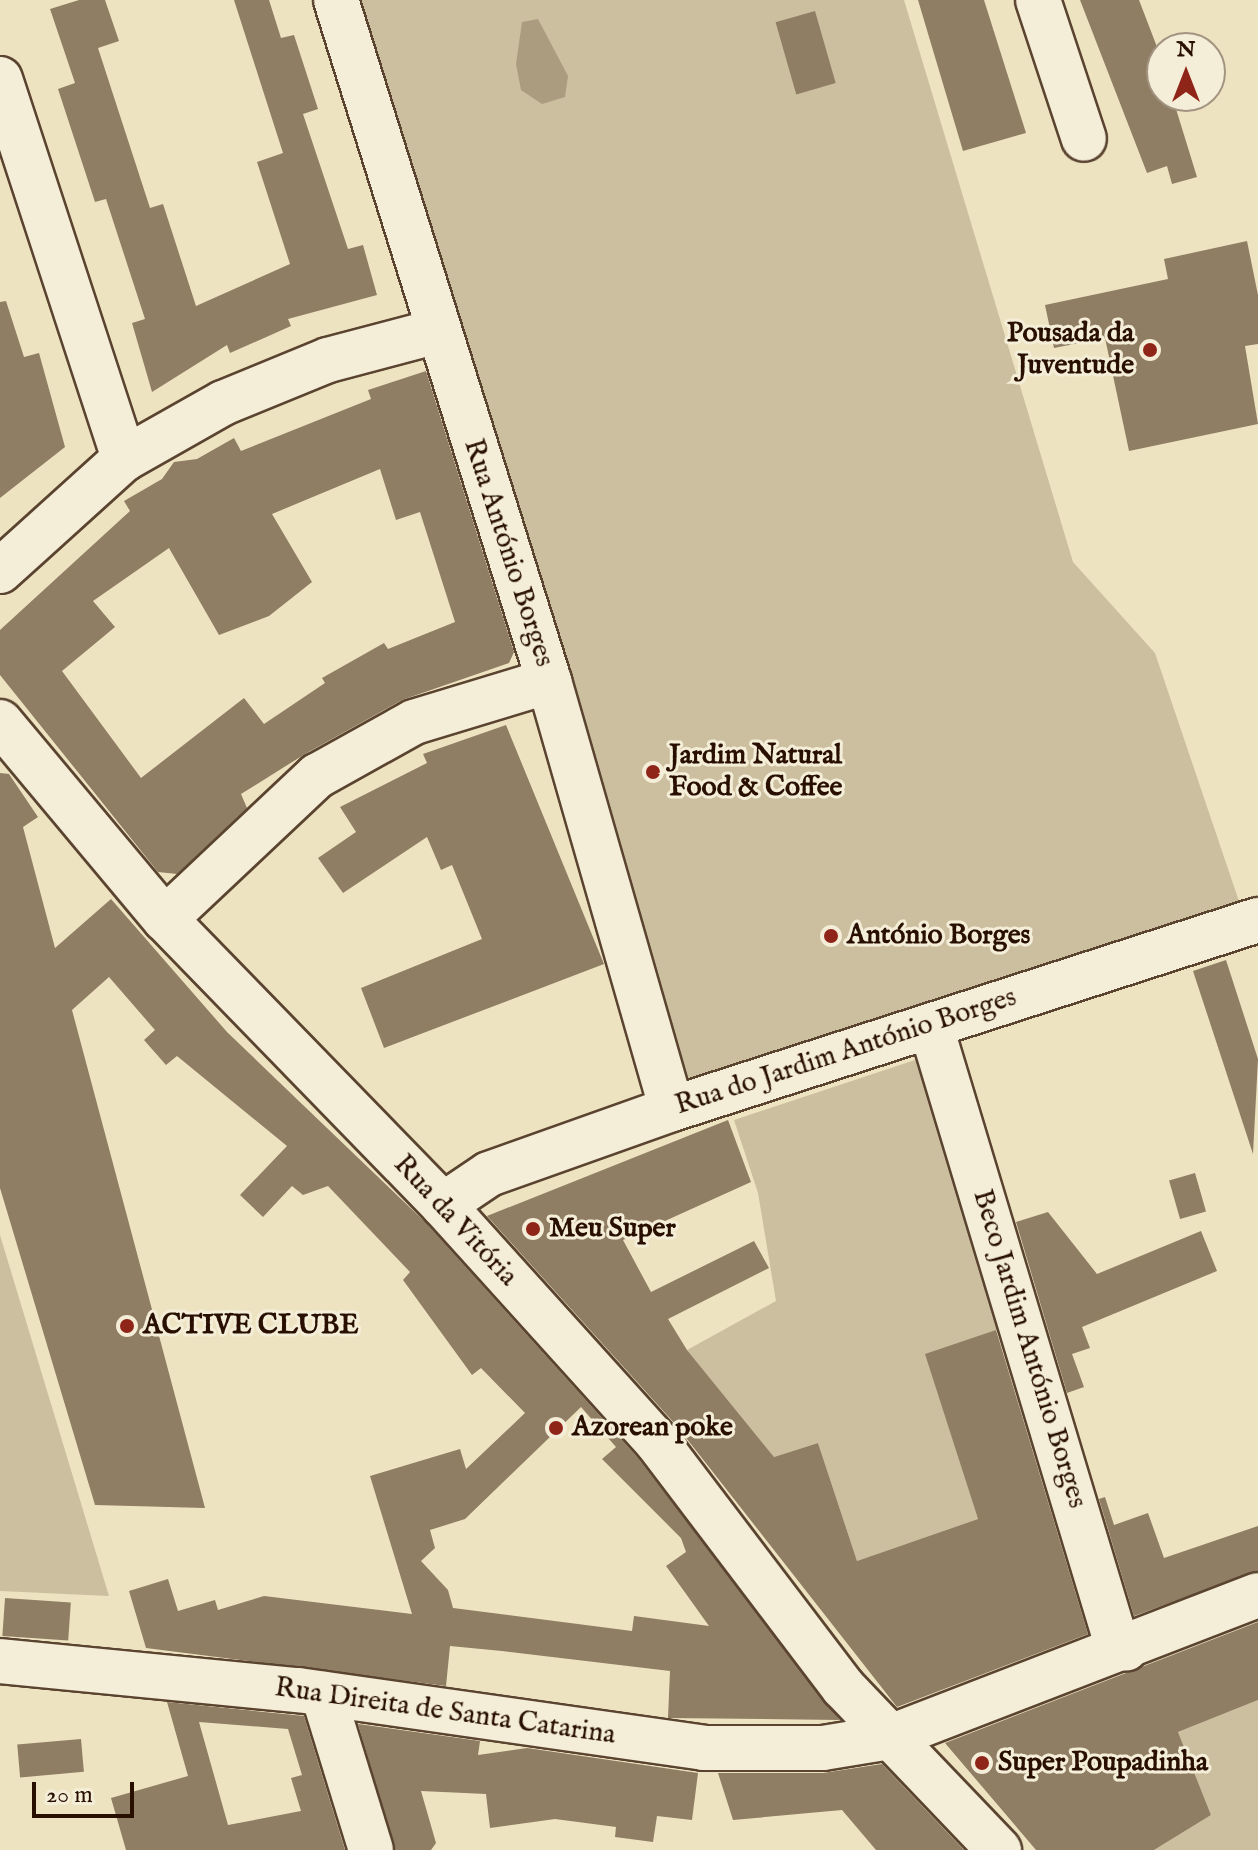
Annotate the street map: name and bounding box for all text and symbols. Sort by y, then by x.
north arrow [1146,32,1226,112]
text: N [1176,36,1196,64]
place label: Pousada da Juventude [1007,317,1134,383]
marker: Pousada da Juventude [1141,341,1159,359]
street label: Rua António Borges [455,435,561,671]
place label: Jardim Natural Food & Coffee [669,739,842,805]
marker: Jardim Natural Food & Coffee [644,763,662,781]
place label: António Borges [847,919,1030,953]
marker: António Borges [822,927,840,945]
street label: Rua do Jardim António Borges [671,981,1021,1123]
street label: Rua da Vitória [386,1148,524,1294]
street label: Beco Jardim António Borges [965,1186,1093,1512]
place label: Meu Super [549,1212,676,1246]
marker: Meu Super [524,1220,542,1238]
place label: ACTIVE CLUBE [143,1309,359,1343]
marker: ACTIVE CLUBE [118,1317,136,1335]
place label: Azorean poke [572,1411,733,1445]
marker: Azorean poke [547,1419,565,1437]
street label: Rua Direita de Santa Catarina [272,1671,618,1753]
place label: Super Poupadinha [998,1746,1208,1780]
marker: Super Poupadinha [973,1754,991,1772]
scale bar [36,1766,138,1816]
text: 20 m [46,1780,93,1811]

